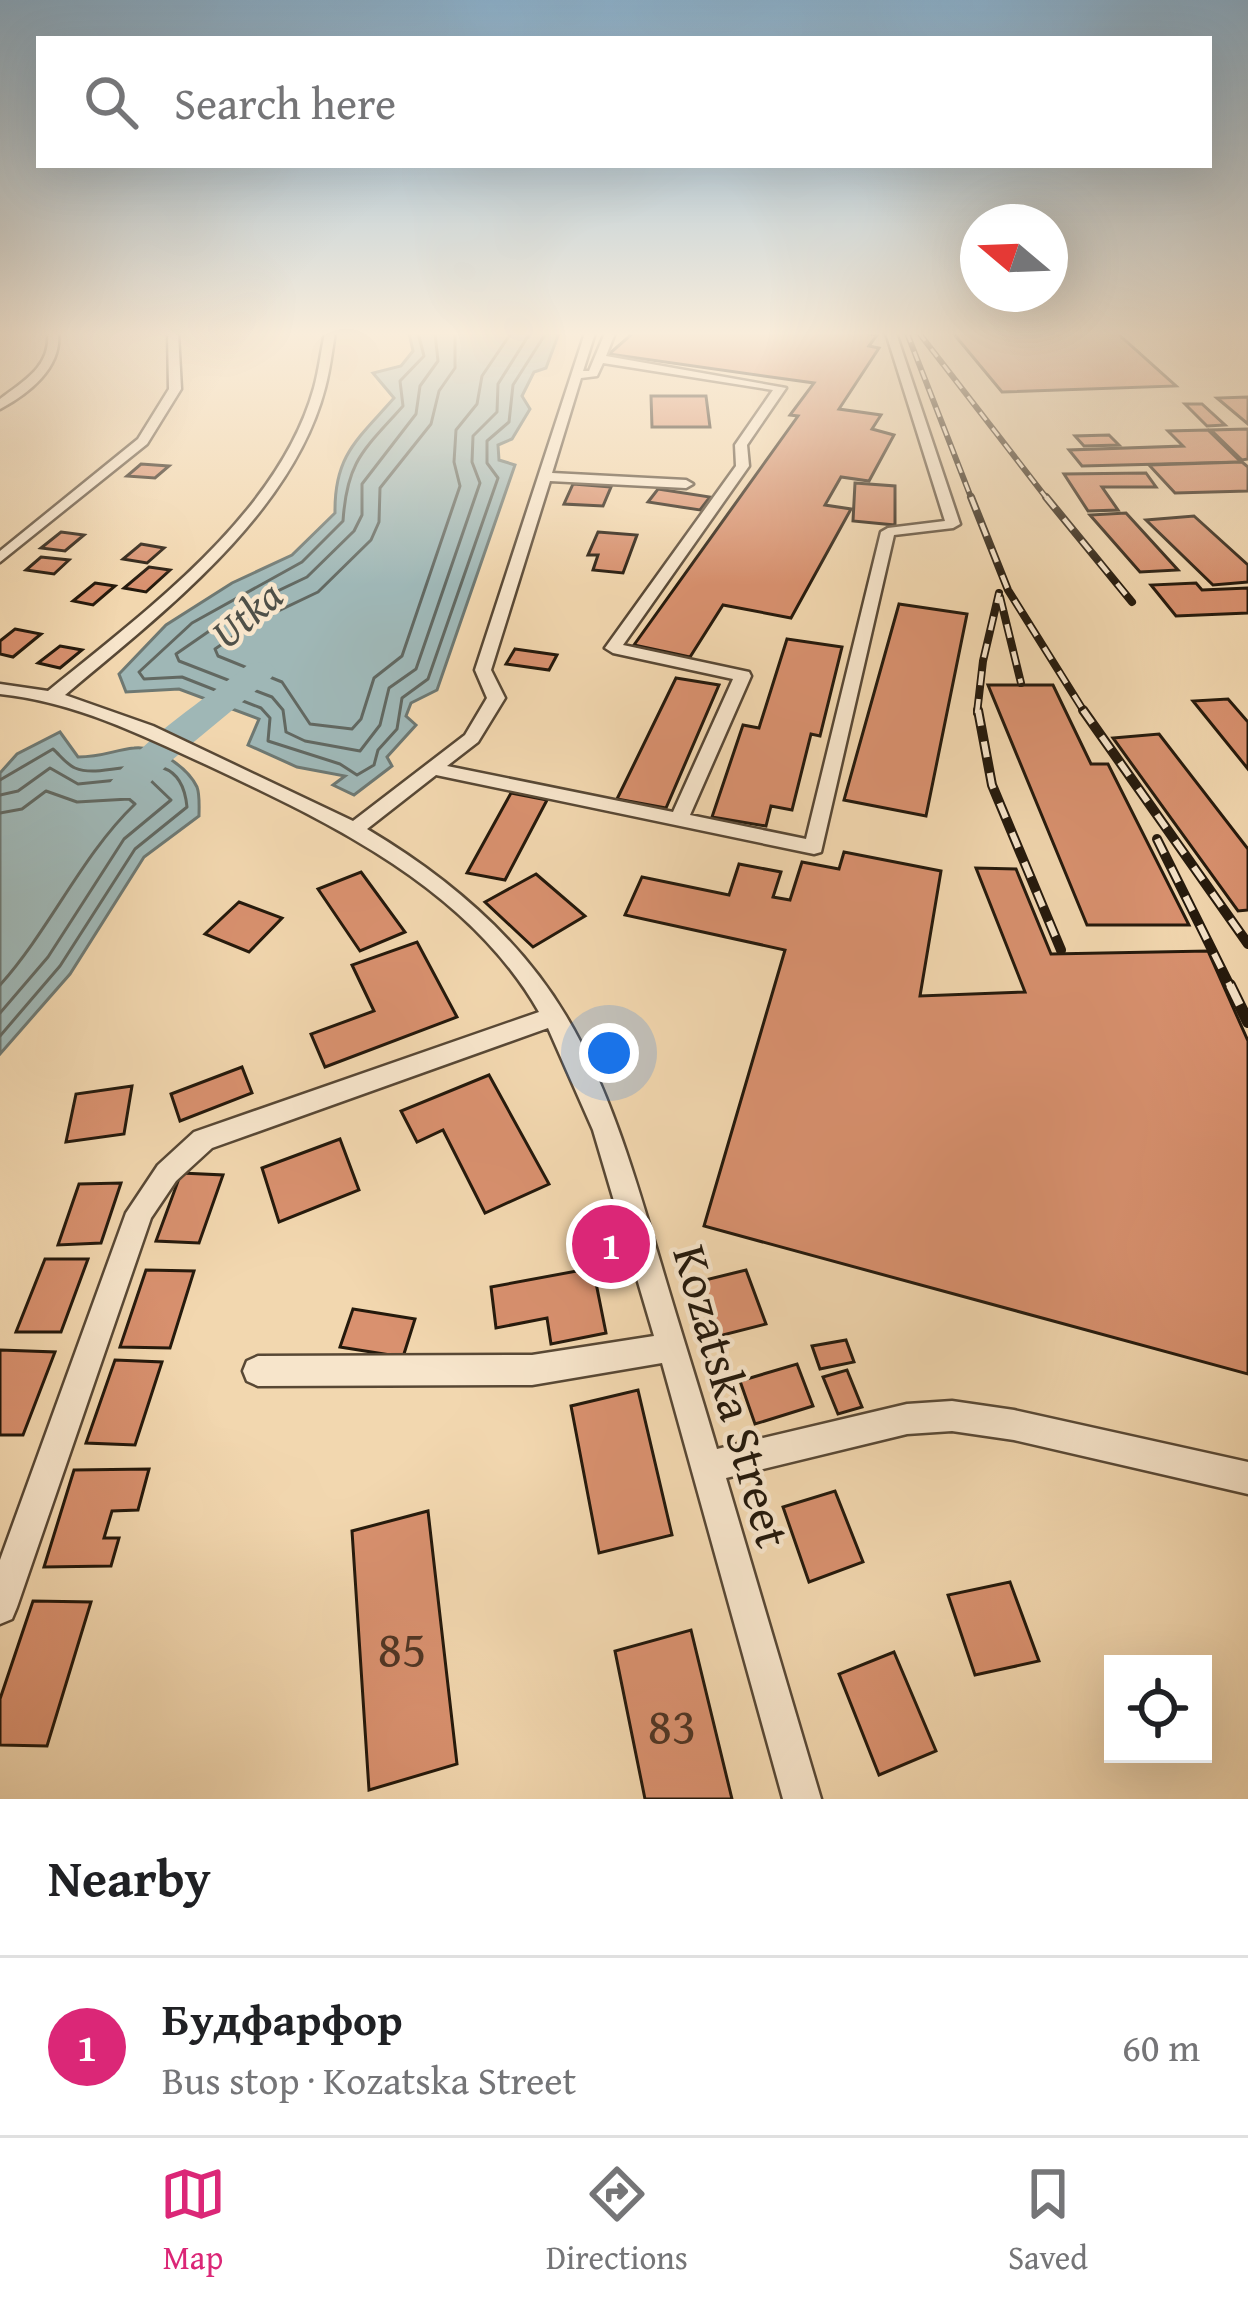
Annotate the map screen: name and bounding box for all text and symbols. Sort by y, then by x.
search box [36,36,1212,168]
icon: search [78,69,144,135]
text: Search here [174,70,396,135]
north arrow [960,204,1068,312]
water label: Utka [196,565,295,662]
your location [579,1023,639,1083]
pin: 1 [572,1199,650,1289]
street label: Kozatska Street [655,1236,810,1555]
house number: 85 [377,1610,427,1685]
map controls [1104,1655,1212,1763]
button: locate [1104,1655,1212,1763]
house number: 83 [647,1687,697,1762]
text: Nearby [48,1840,211,1915]
text: Будфарфор [162,1986,403,2051]
text: 1 [77,2018,97,2075]
text: 60 m [1122,2018,1200,2075]
text: Bus stop · Kozatska Street [162,2051,576,2108]
tab: Map [160,2161,226,2281]
tab: Directions [546,2161,688,2281]
tab: Saved [1008,2161,1088,2281]

